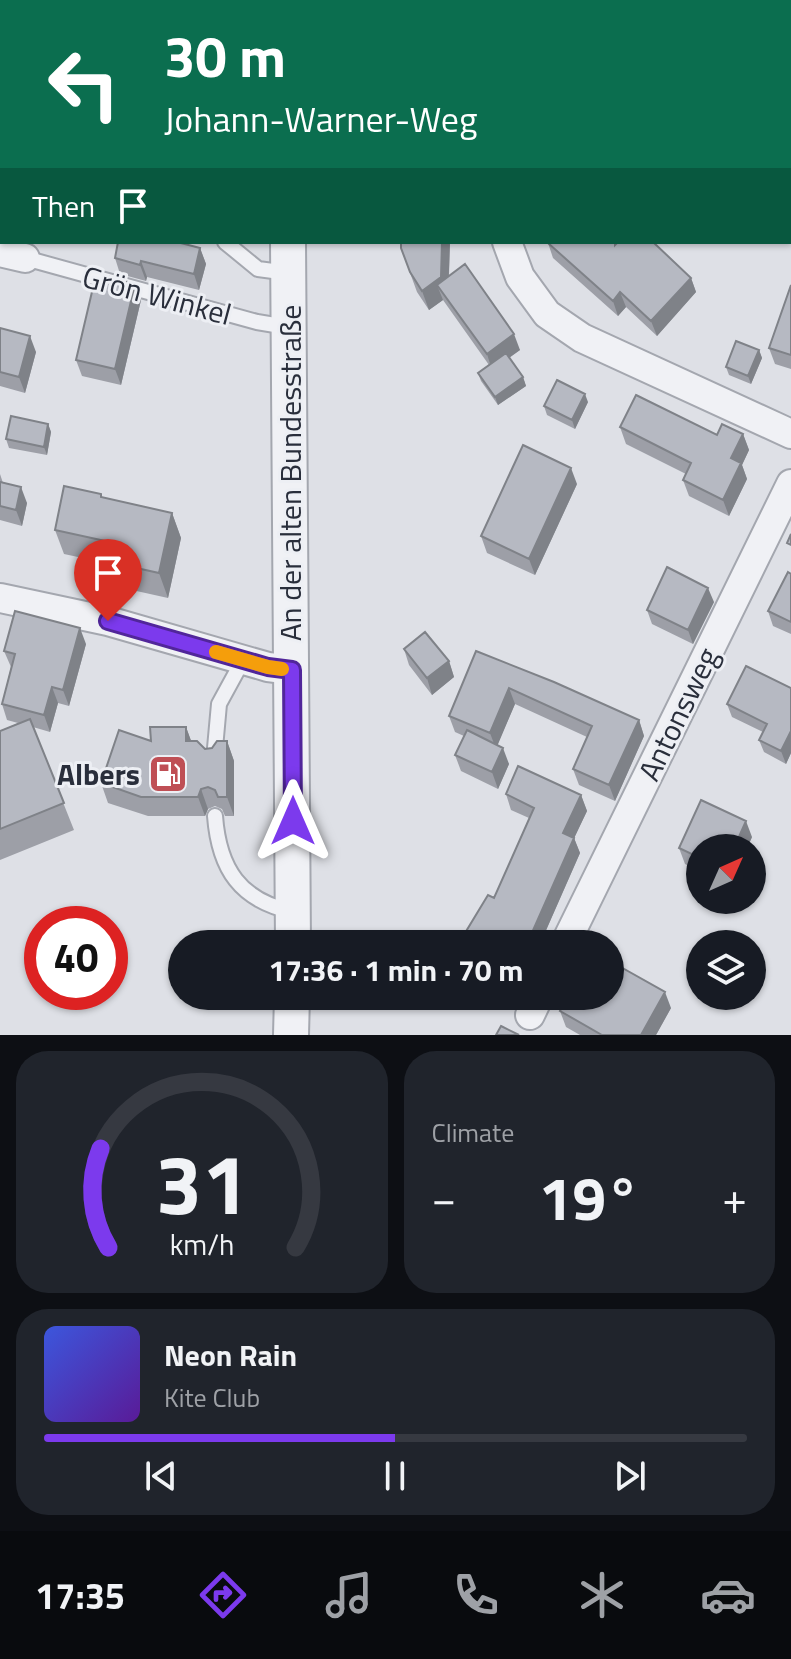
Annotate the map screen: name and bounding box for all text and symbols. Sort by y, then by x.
text: 30 m [164,14,286,99]
icon: left [32,32,136,136]
text: Johann-Warner-Weg [164,91,477,146]
text: Then [32,183,95,229]
icon: arrive [111,184,155,228]
street label: Grön Winkel [77,253,237,337]
street label: An der alten Bundesstraße [267,305,313,641]
pin [74,539,142,621]
icon: arrive [86,551,130,595]
street label: Antonsweg [626,639,730,789]
place label: Albers [57,751,140,797]
fuel station icon: Albers [147,753,189,795]
position arrow [251,779,335,863]
north arrow [686,834,766,914]
map controls [686,834,766,1010]
speed limit sign: 40 [24,906,128,1010]
button: layers [686,930,766,1010]
text: 17:36 · 1 min · 70 m [269,947,523,993]
text: Climate [432,1113,514,1152]
text: 31 [155,1120,248,1246]
text: 19° [539,1152,640,1243]
text: − [432,1164,456,1231]
text: + [722,1164,747,1231]
text: km/h [169,1223,234,1266]
text: Neon Rain [164,1332,297,1378]
text: Kite Club [164,1378,260,1417]
icon: previous [139,1454,183,1498]
icon: pause [373,1454,417,1498]
icon: next [608,1454,652,1498]
icon: directions [195,1567,251,1623]
icon: music [321,1567,377,1623]
icon: phone [448,1567,504,1623]
icon: climate [574,1567,630,1623]
icon: car [700,1567,756,1623]
text: 17:35 [35,1568,125,1623]

